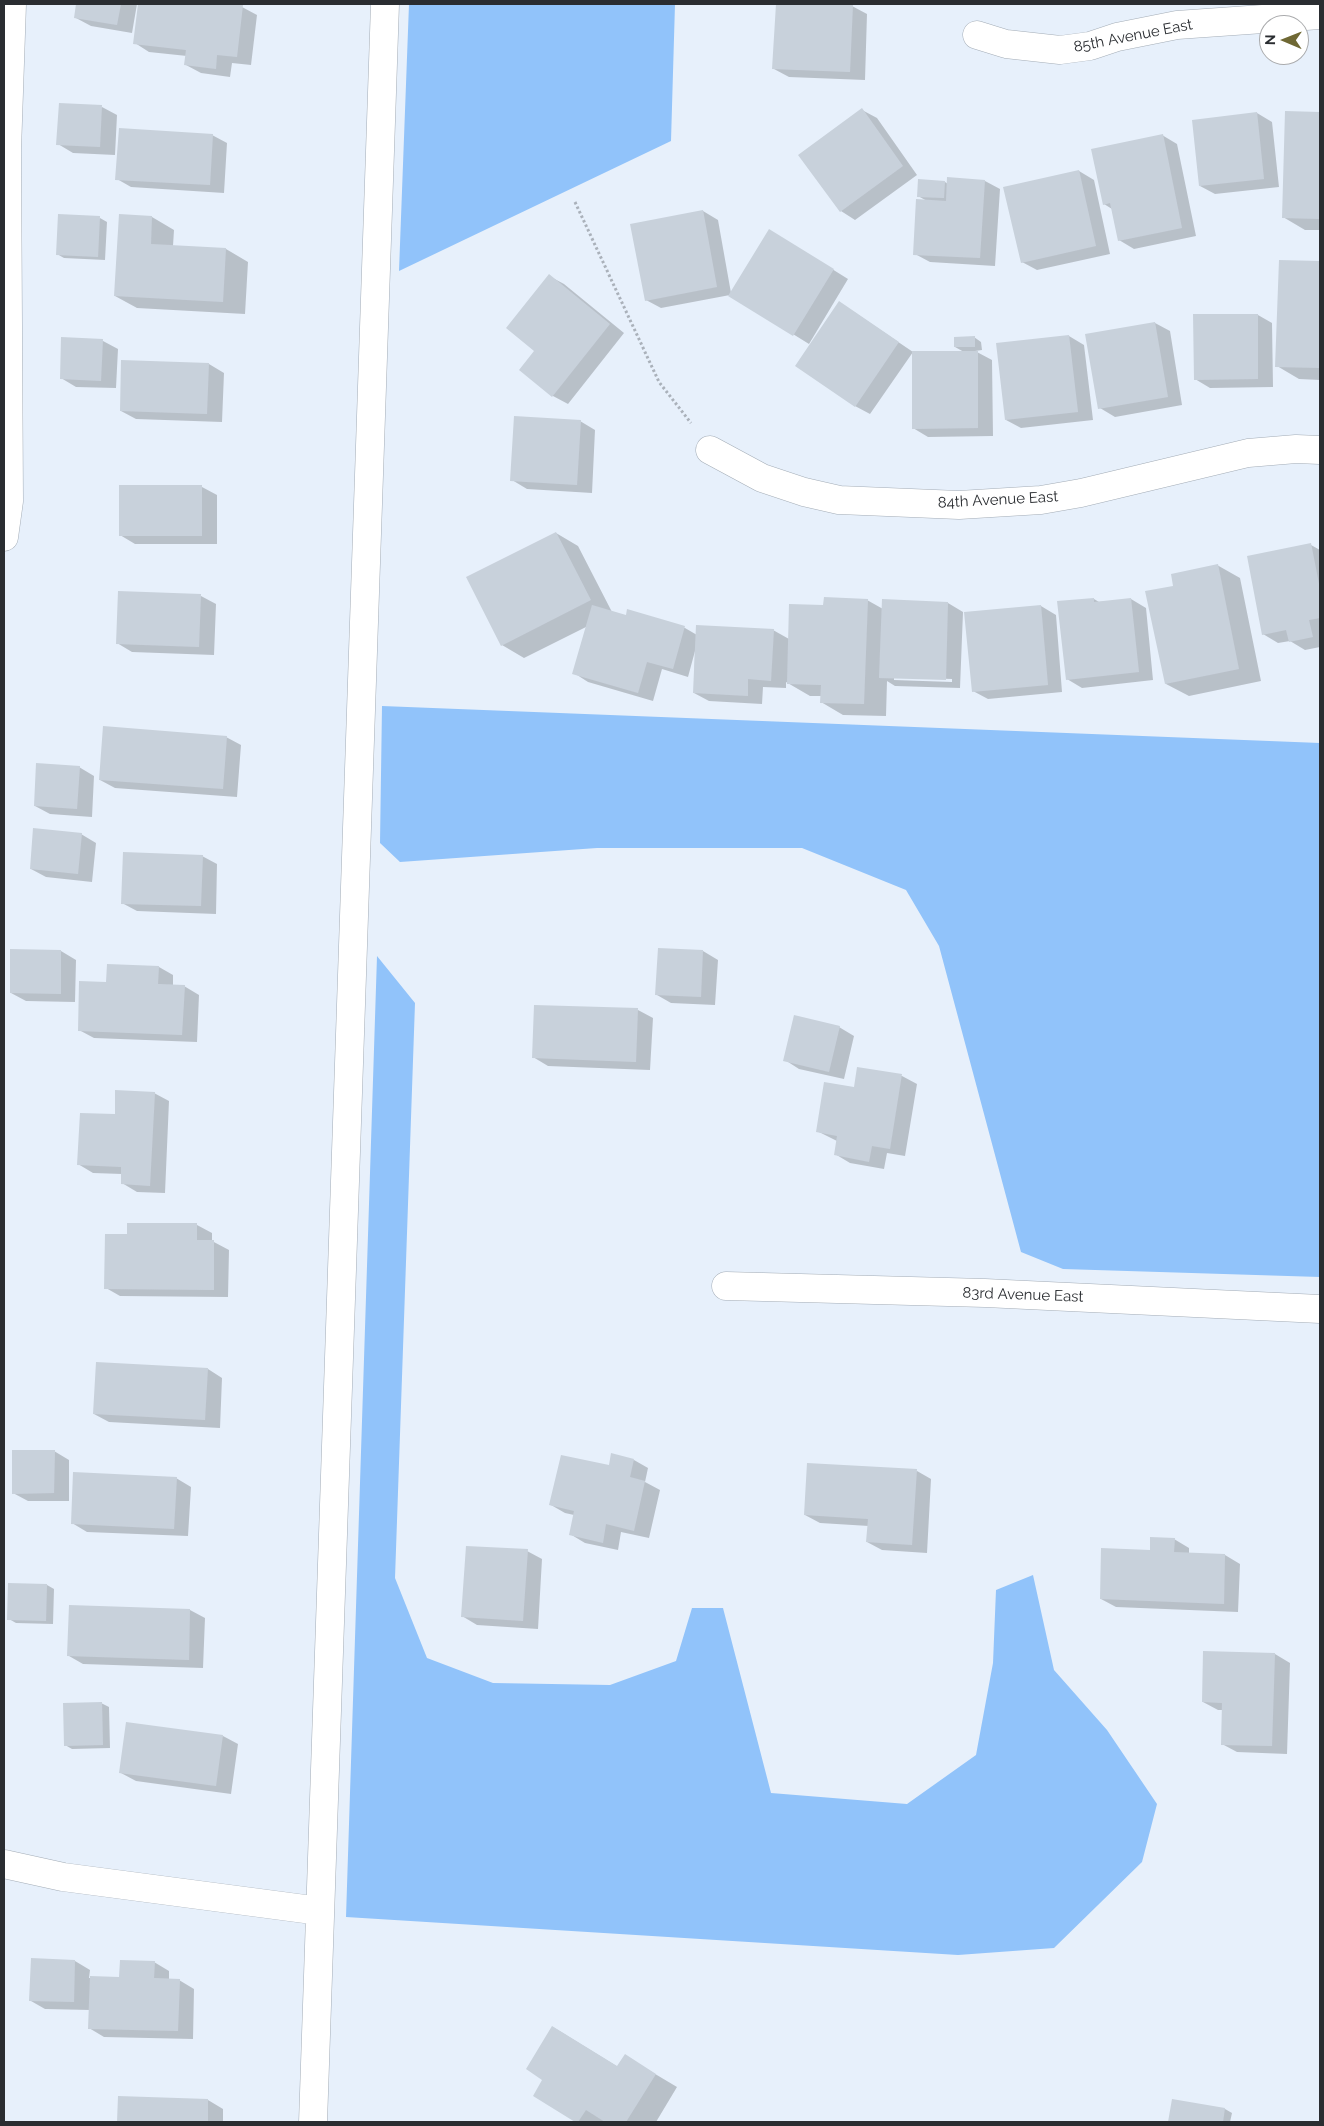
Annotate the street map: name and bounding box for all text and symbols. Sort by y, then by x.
north arrow [1259,15,1309,65]
street label: 85th Avenue East [1072,16,1194,56]
text: N [1262,34,1278,45]
street label: 84th Avenue East [937,488,1059,512]
street label: 83rd Avenue East [962,1284,1084,1306]

